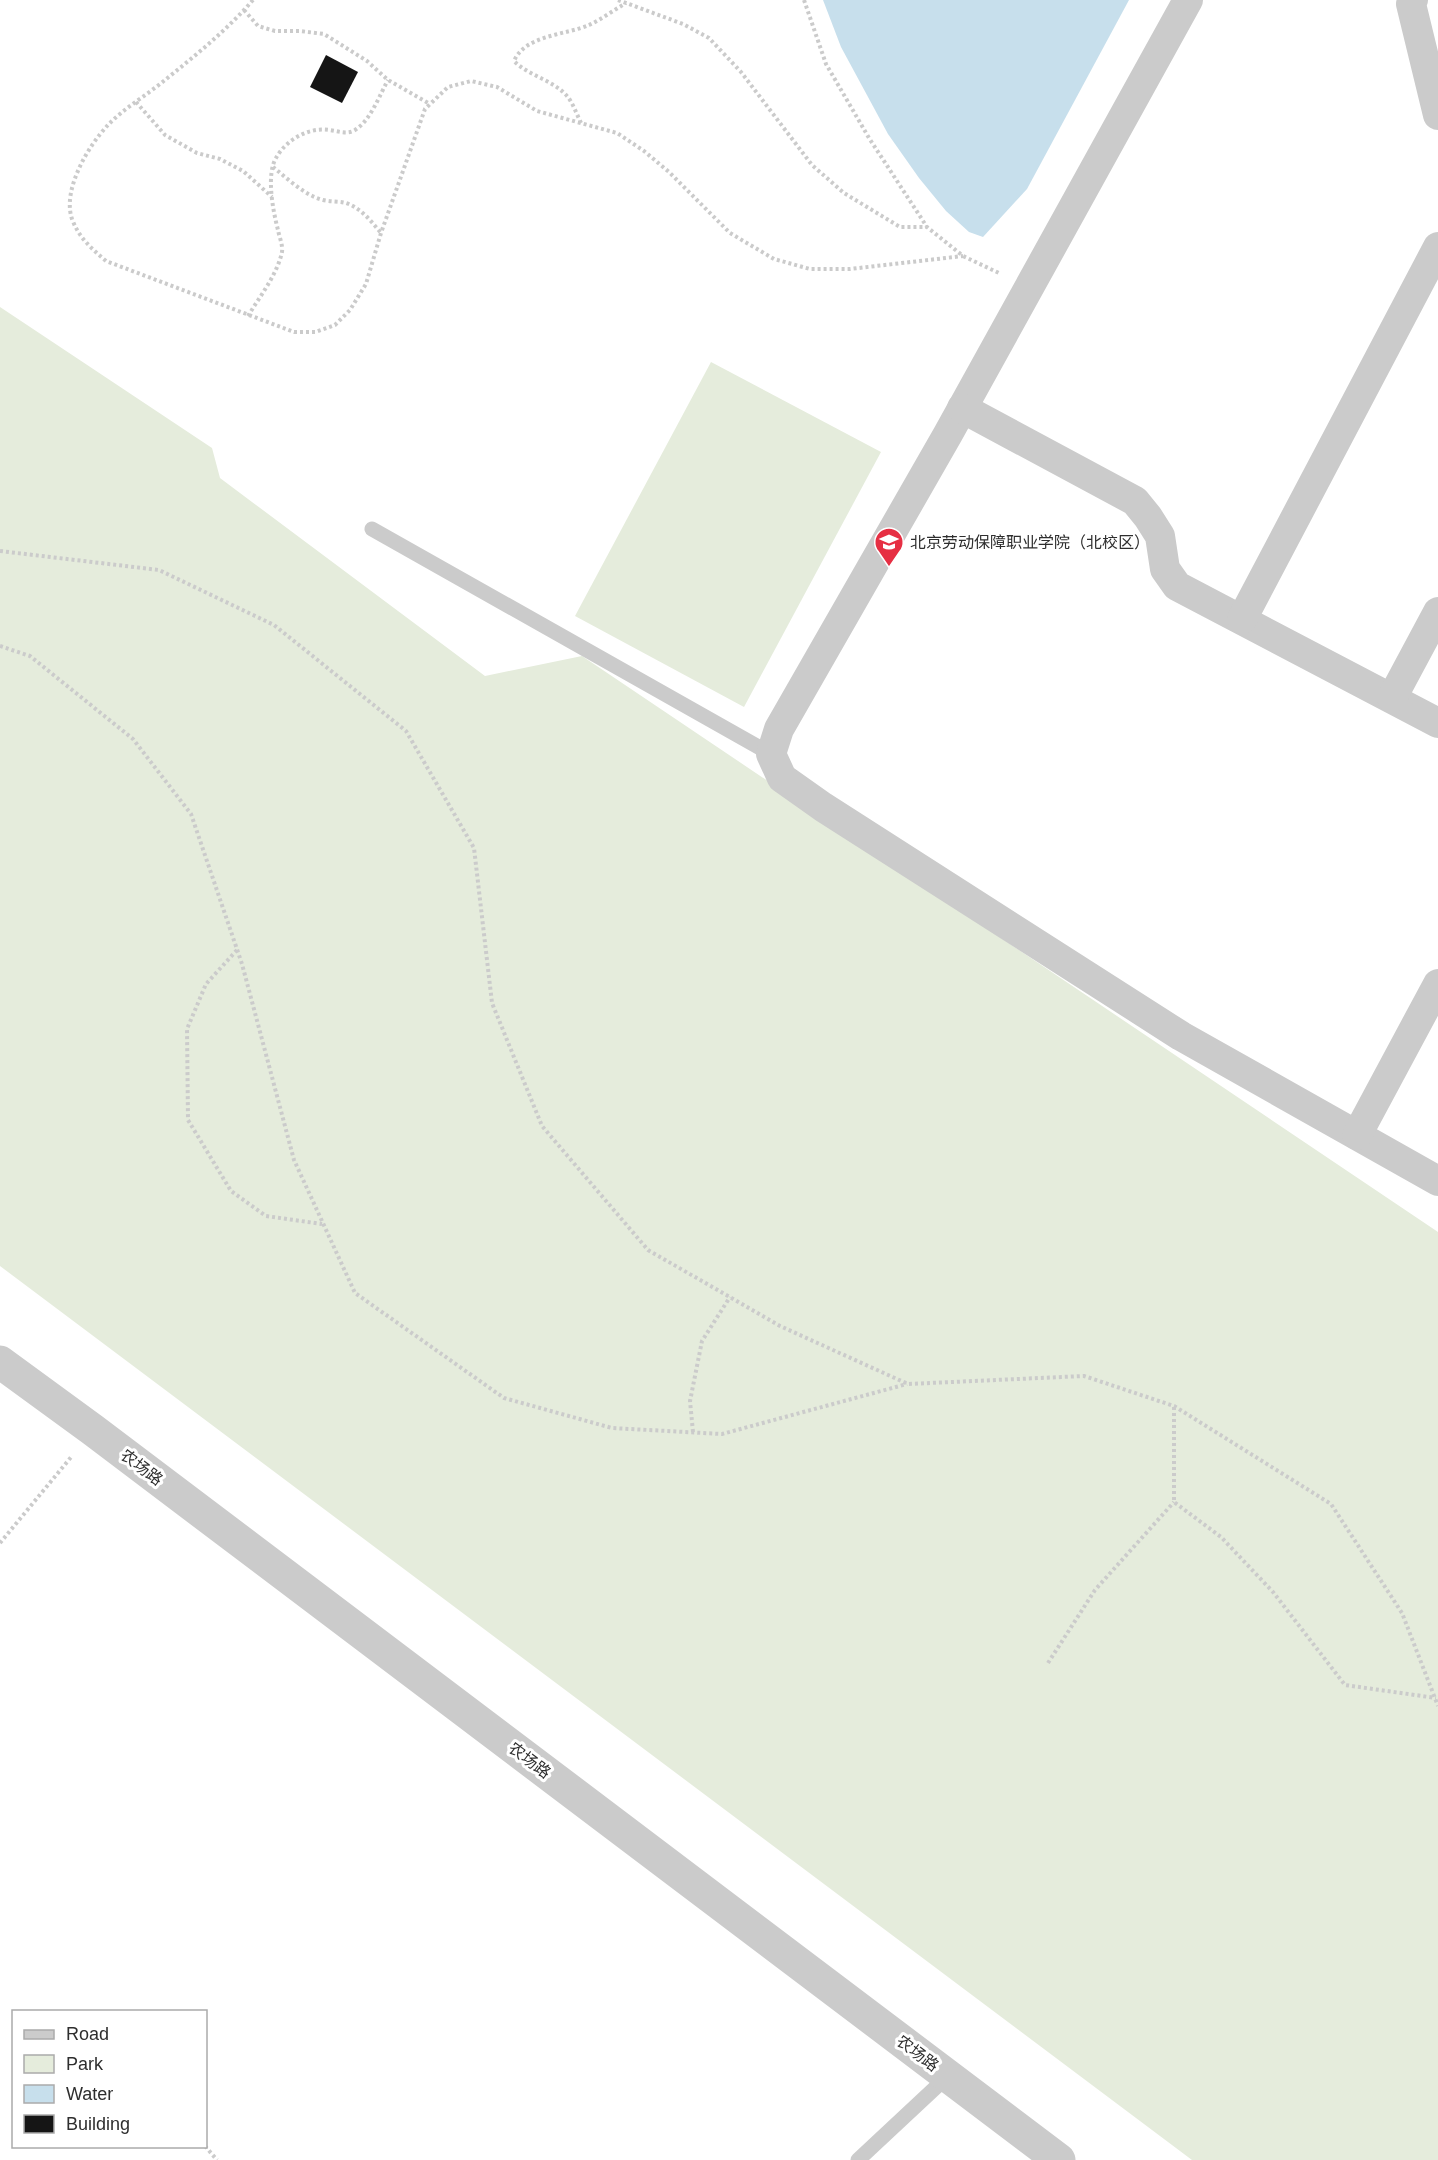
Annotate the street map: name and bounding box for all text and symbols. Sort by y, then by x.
school or university icon: 北京劳动保障职业学院（北校区） [873,526,905,568]
place label: 北京劳动保障职业学院（北校区） [910,534,1150,551]
street label: 农场路 [117,1446,166,1489]
street label: 农场路 [505,1739,554,1782]
legend [12,2010,207,2148]
text: Road [66,2024,109,2044]
street label: 农场路 [893,2032,942,2075]
text: Park [66,2054,104,2074]
text: Water [66,2084,113,2104]
text: Building [66,2114,130,2134]

